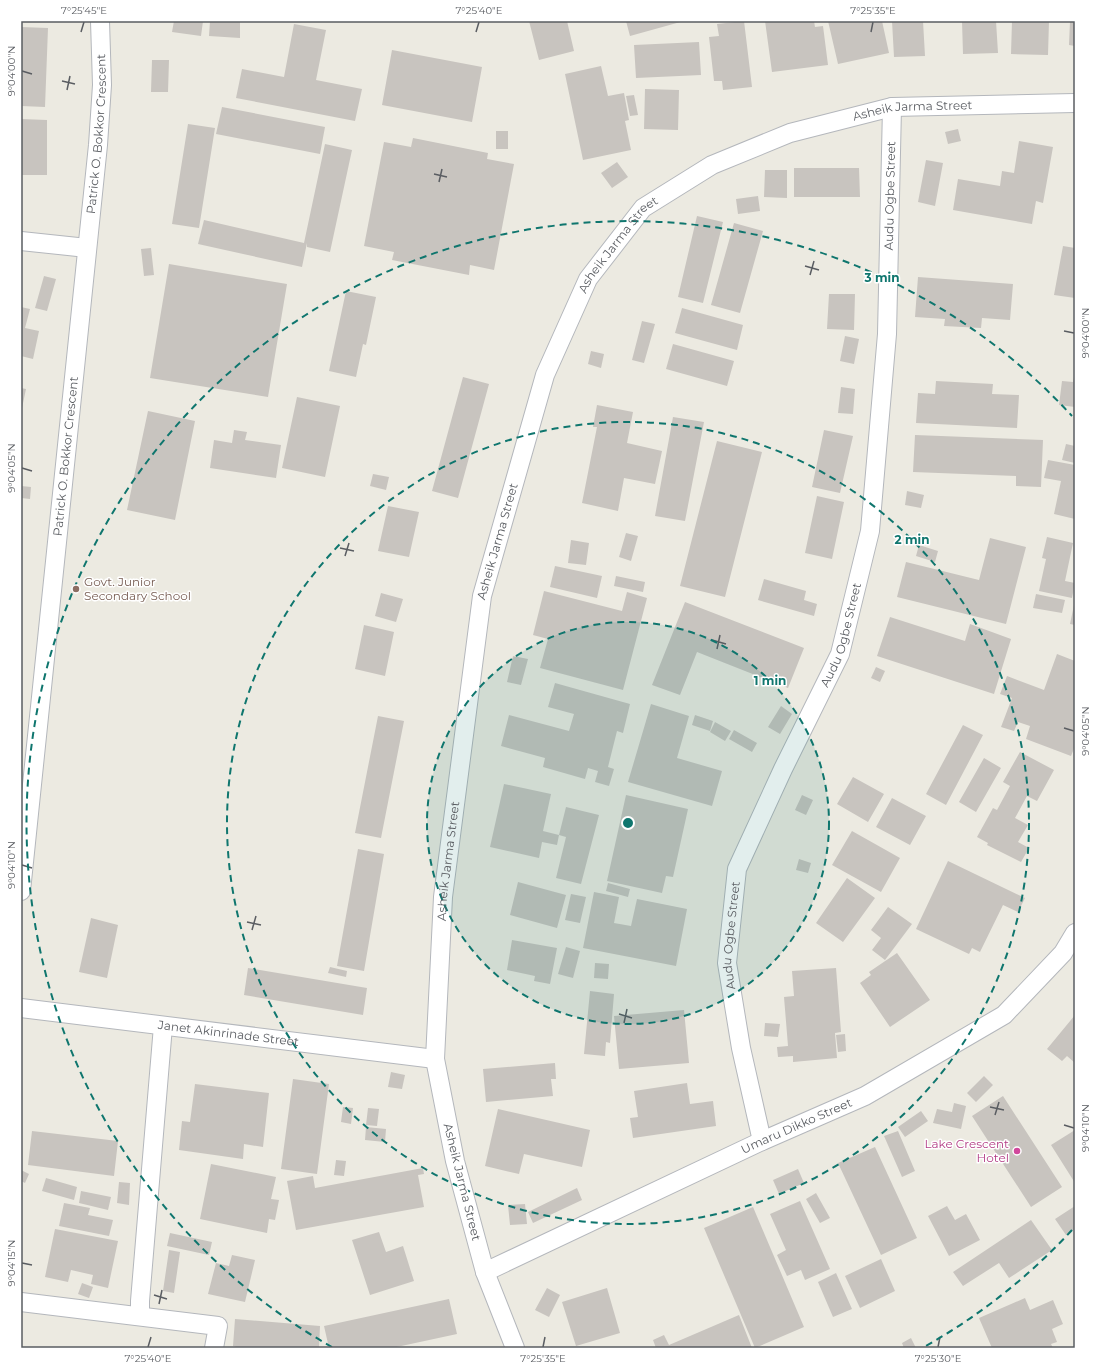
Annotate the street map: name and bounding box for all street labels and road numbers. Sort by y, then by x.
street label: Patrick O. Bokkor Crescent [83,54,109,214]
street label: Asheik Jarma Street [851,97,972,124]
street label: Audu Ogbe Street [881,141,898,251]
street label: Asheik Jarma Street [575,193,660,295]
street label: Patrick O. Bokkor Crescent [50,376,81,537]
street label: Asheik Jarma Street [473,481,521,601]
street label: Audu Ogbe Street [817,581,864,689]
street label: Asheik Jarma Street [434,800,462,921]
street label: Audu Ogbe Street [719,880,743,991]
street label: Janet Akinrinade Street [156,1017,300,1049]
street label: Umaru Dikko Street [738,1095,854,1157]
street label: Asheik Jarma Street [441,1122,484,1242]

